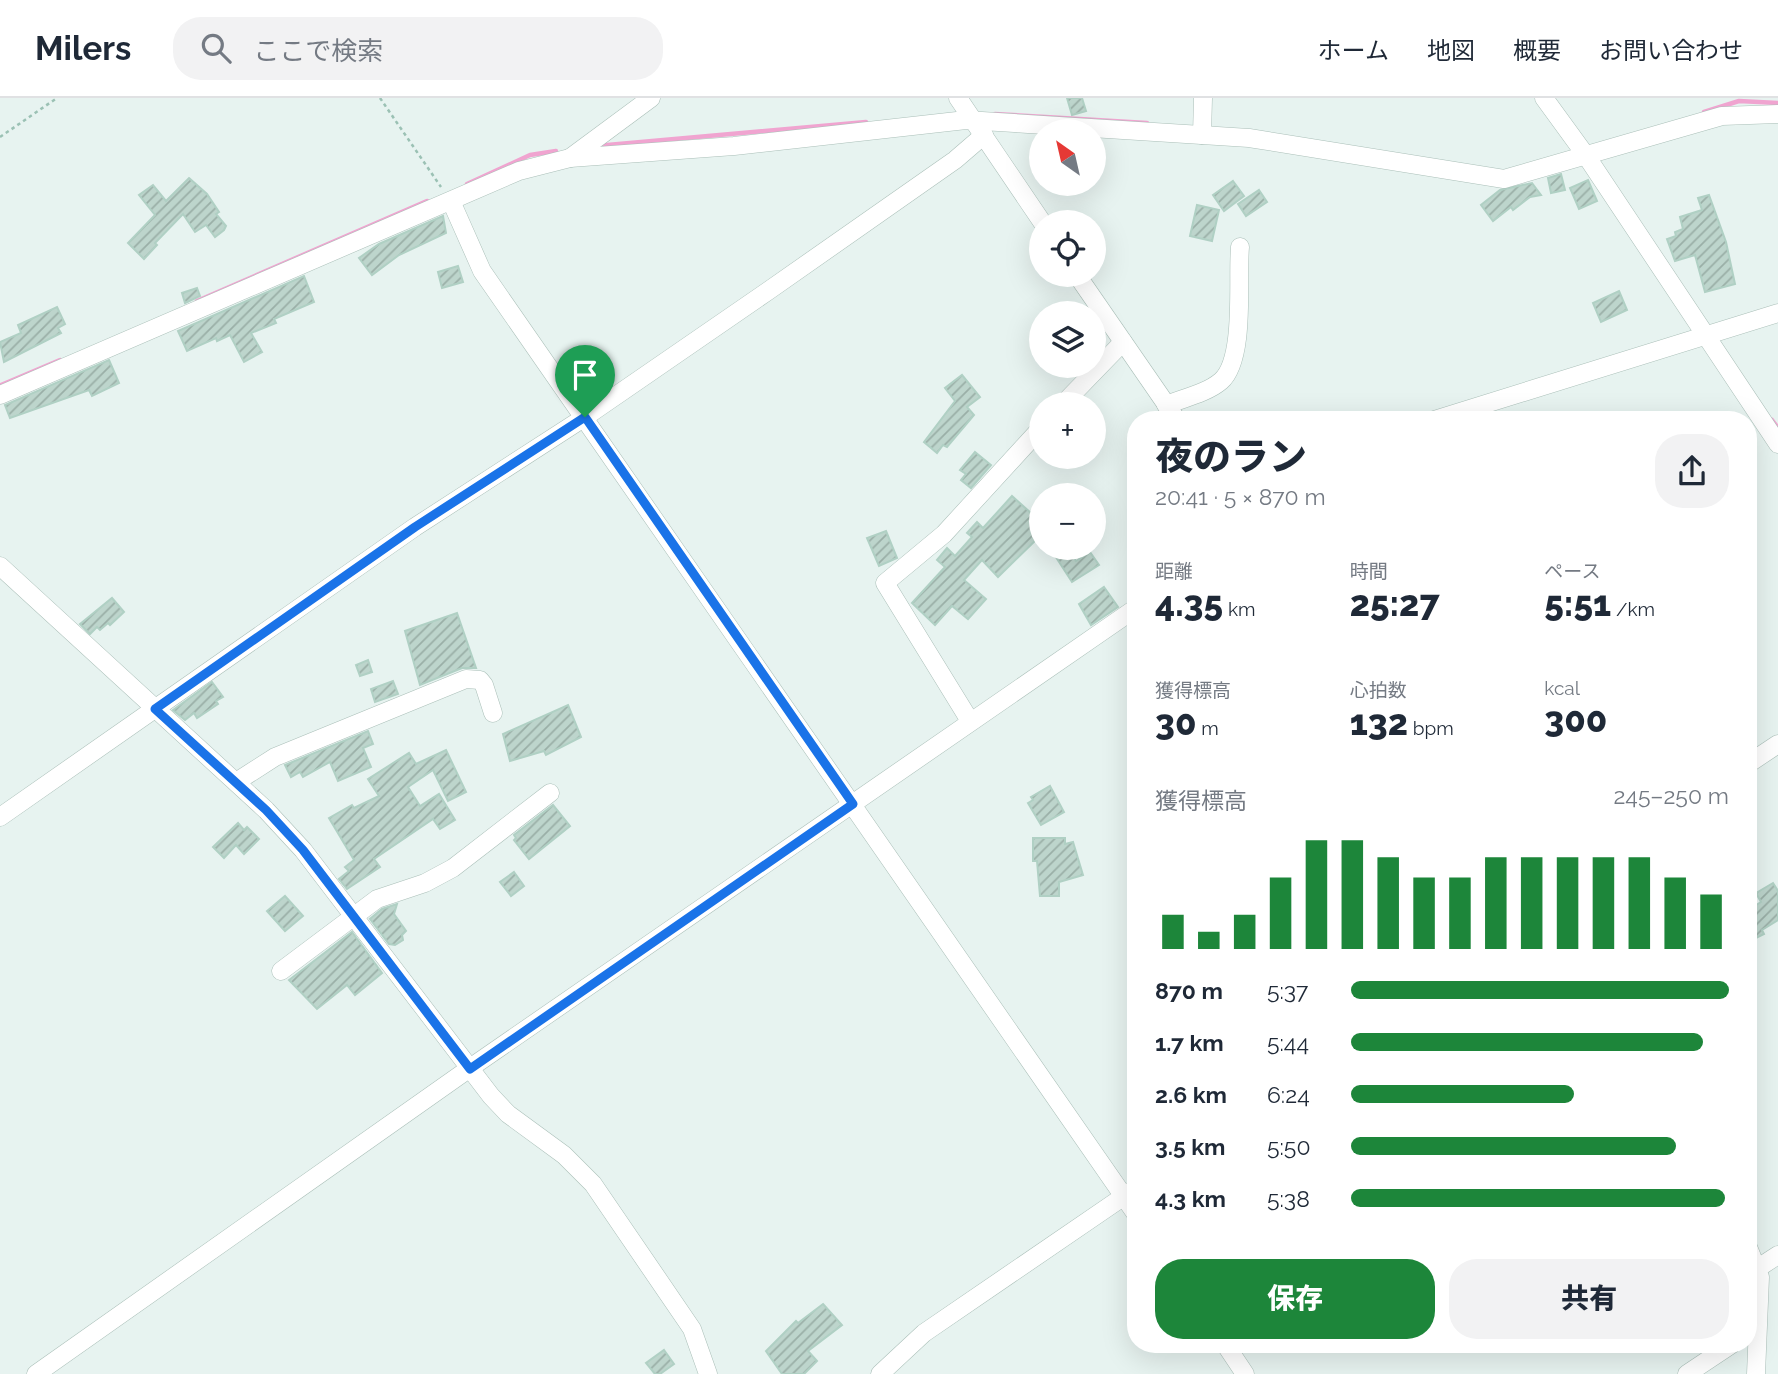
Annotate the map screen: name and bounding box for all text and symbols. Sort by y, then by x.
search box [173,17,663,80]
text: Milers [35,29,131,68]
icon: search [197,29,235,67]
text: ここで検索 [253,36,383,66]
text: ホーム [1318,36,1389,65]
text: 地図 [1427,36,1475,65]
text: 概要 [1513,36,1561,65]
text: お問い合わせ [1599,36,1743,65]
north arrow [1029,119,1106,196]
map controls [1029,119,1106,560]
button: locate [1029,210,1106,287]
button: layers [1029,301,1106,378]
pin [555,345,615,417]
icon: arrive [566,356,604,394]
button: + [1029,392,1106,469]
text: 夜のラン [1155,434,1307,479]
button: share [1655,434,1729,508]
button: − [1029,483,1106,560]
text: 20:41 · 5 × 870 m [1155,483,1326,510]
text: 距離 [1155,560,1193,582]
text: 時間 [1350,560,1388,582]
text: ペース [1544,560,1600,582]
text: 4.35 [1155,583,1223,624]
text: 25:27 [1350,583,1440,624]
text: 5:51 [1544,583,1611,624]
text: km [1223,598,1255,620]
text: /km [1611,598,1655,620]
text: kcal [1544,677,1580,699]
text: 獲得標高 [1155,679,1231,701]
text: 心拍数 [1350,679,1407,701]
text: 300 [1544,699,1607,740]
text: 30 [1155,702,1196,743]
text: 132 [1350,702,1408,743]
text: m [1196,717,1219,739]
text: bpm [1408,717,1454,739]
text: 245–250 m [1613,782,1729,809]
text: 獲得標高 [1155,787,1247,814]
text: 870 m [1155,977,1223,1004]
text: 5:37 [1267,977,1308,1004]
text: 1.7 km [1155,1029,1224,1056]
text: 5:44 [1267,1029,1309,1056]
text: 2.6 km [1155,1081,1227,1108]
text: 6:24 [1267,1081,1310,1108]
text: 3.5 km [1155,1133,1226,1160]
text: 5:50 [1267,1133,1310,1160]
text: 4.3 km [1155,1185,1226,1212]
text: 5:38 [1267,1185,1310,1212]
button: 保存 [1155,1259,1435,1339]
button: 共有 [1449,1259,1729,1339]

